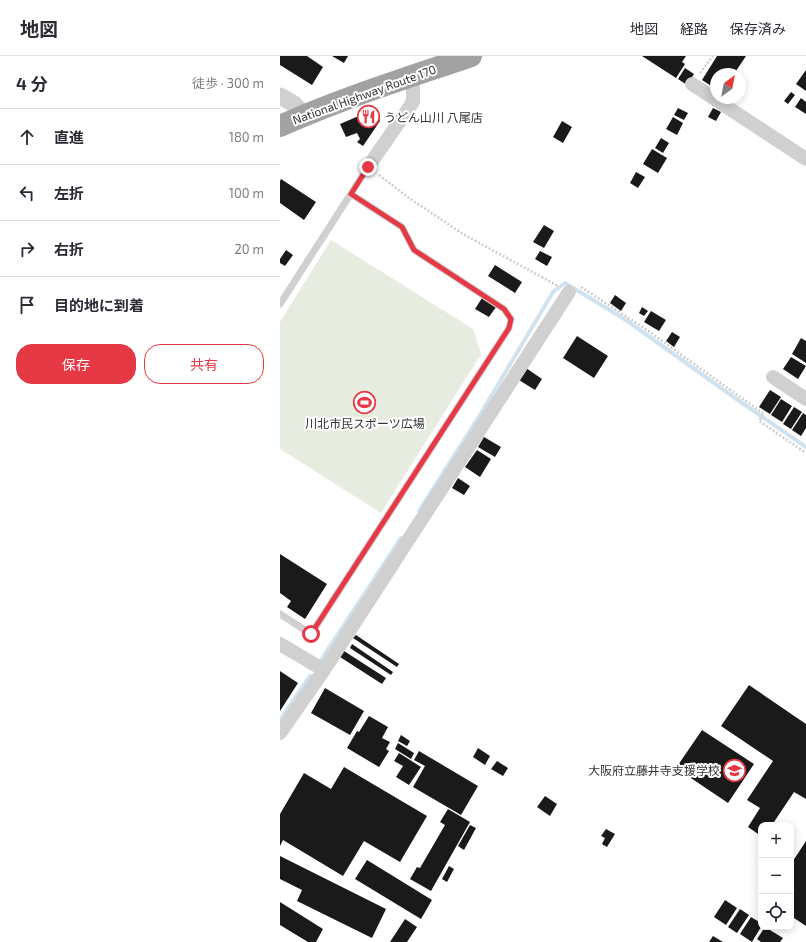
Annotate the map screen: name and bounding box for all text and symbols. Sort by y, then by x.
text: 地図 [20,17,58,40]
text: 地図 [630,20,658,37]
text: 経路 [680,20,708,37]
text: 保存済み [730,20,786,37]
street label: National Highway Route 170 [290,61,438,127]
north arrow [710,68,746,104]
text: 4 分 [16,73,48,93]
text: 徒歩 · 300 m [192,75,264,91]
restaurant icon: うどん山川 八尾店 [356,104,382,130]
place label: うどん山川 八尾店 [384,110,483,124]
icon: ahead [16,126,38,148]
text: 直進 [54,128,84,146]
text: 180 m [229,129,264,145]
route end [359,158,377,176]
icon: left [16,182,38,204]
text: 左折 [54,184,84,202]
text: 100 m [229,185,264,201]
icon: right [16,238,38,260]
text: 右折 [54,240,84,258]
text: 20 m [235,241,264,257]
icon: arrive [16,294,38,316]
text: 目的地に到着 [54,296,144,314]
button: 保存 [16,344,136,384]
button: 共有 [144,344,264,384]
sports icon: 川北市民スポーツ広場 [352,389,378,415]
place label: 川北市民スポーツ広場 [305,416,425,430]
route start [302,625,320,643]
school or university icon: 大阪府立藤井寺支援学校 [722,757,748,783]
place label: 大阪府立藤井寺支援学校 [588,763,720,777]
map controls [758,822,794,930]
button: + [758,822,794,858]
button: − [758,858,794,894]
button: locate [758,894,794,930]

